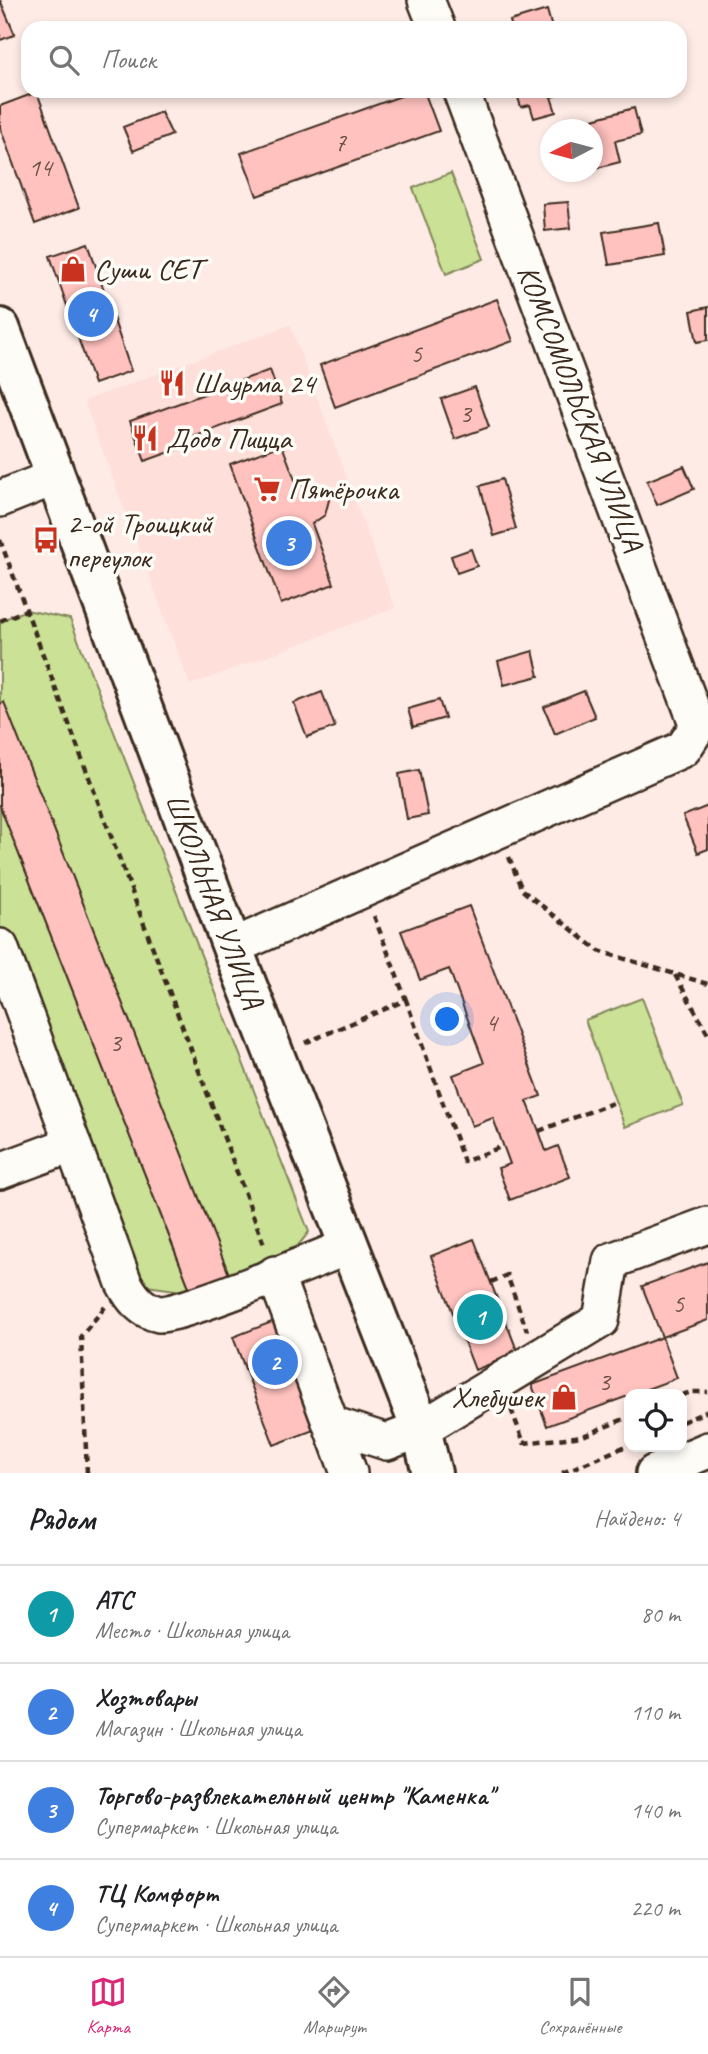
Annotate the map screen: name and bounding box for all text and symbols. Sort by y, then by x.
search box [21,21,687,98]
icon: search [45,41,83,79]
text: Поиск [101,43,156,76]
north arrow [540,119,603,182]
house number: 7 [334,126,347,159]
house number: 14 [28,151,54,184]
place label: Суши СЕТ [94,250,209,288]
shop icon: Суши СЕТ [58,254,88,284]
street label: КОМСОМОЛЬСКАЯ УЛИЦА [509,260,653,557]
pin: 4 [68,288,114,340]
house number: 5 [410,337,423,370]
place label: Шаурма 24 [193,364,318,402]
restaurant icon: Шаурма 24 [157,368,187,398]
house number: 3 [459,397,473,430]
place label: Додо Пицца [166,419,293,457]
restaurant icon: Додо Пицца [130,423,160,453]
place label: Пятёрочка [288,470,400,508]
supermarket icon: Пятёрочка [252,474,282,504]
place label: 2-ой Троицкий переулок [67,504,214,576]
pin: 3 [266,517,312,569]
bus stop icon: 2-ой Троицкий переулок [31,525,61,555]
street label: ШКОЛЬНАЯ УЛИЦА [157,788,274,1015]
your location [430,1002,464,1036]
house number: 4 [485,1006,499,1039]
house number: 3 [109,1026,123,1059]
house number: 5 [672,1287,685,1320]
pin: 1 [457,1291,503,1343]
pin: 2 [252,1336,298,1388]
house number: 3 [598,1365,612,1398]
place label: Хлебушек [451,1378,546,1416]
shop icon: Хлебушек [549,1382,579,1412]
map controls [624,1389,687,1452]
button: locate [624,1389,687,1452]
text: Рядом [28,1500,95,1538]
text: Найдено: 4 [594,1504,680,1533]
text: АТС [95,1583,133,1616]
text: 1 [46,1600,56,1629]
text: 80 m [641,1600,680,1629]
text: Место · Школьная улица [95,1616,289,1645]
text: Хозтовары [95,1681,196,1714]
text: 2 [46,1698,56,1727]
text: 110 m [631,1698,680,1727]
text: Магазин · Школьная улица [95,1714,302,1743]
text: Торгово-развлекательный центр "Каменка" [95,1779,493,1812]
text: 3 [46,1796,56,1825]
text: 140 m [631,1796,680,1825]
text: Супермаркет · Школьная улица [95,1812,337,1841]
text: ТЦ Комфорт [95,1877,218,1910]
text: 4 [46,1894,56,1923]
text: 220 m [631,1894,680,1923]
text: Супермаркет · Школьная улица [95,1910,337,1939]
tab: Карта [87,1973,130,2039]
tab: Маршрут [303,1973,366,2039]
tab: Сохранённые [539,1973,621,2039]

